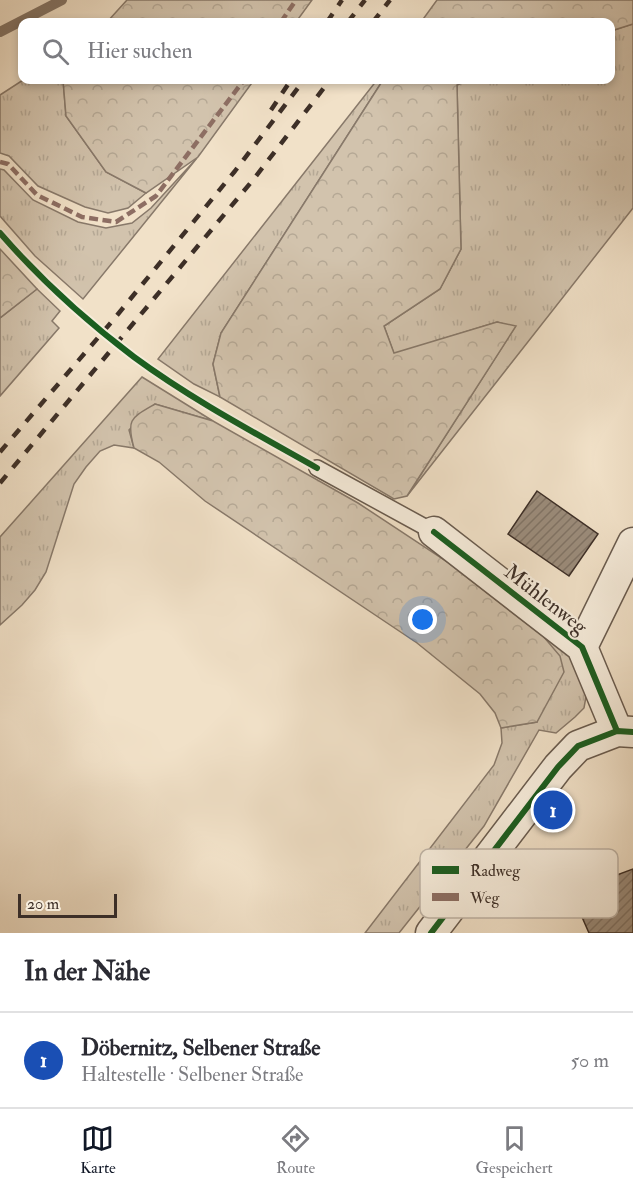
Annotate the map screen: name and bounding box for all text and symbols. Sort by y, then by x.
search box [18,18,615,84]
icon: search [39,35,72,68]
text: Hier suchen [87,37,193,65]
street label: Mühlenweg [499,558,593,641]
your location [408,605,437,634]
pin: 1 [534,788,572,832]
legend [420,849,618,918]
text: Radweg [470,861,521,881]
text: Weg [469,888,501,908]
scale bar [18,891,117,918]
text: 20 m [27,894,59,914]
text: In der Nähe [24,956,150,988]
text: Döbernitz, Selbener Straße [81,1034,320,1062]
text: 1 [40,1048,47,1073]
text: 50 m [570,1048,609,1073]
text: Haltestelle · Selbener Straße [81,1062,303,1087]
tab: Karte [80,1122,116,1178]
tab: Route [276,1122,315,1178]
tab: Gespeichert [476,1122,553,1178]

